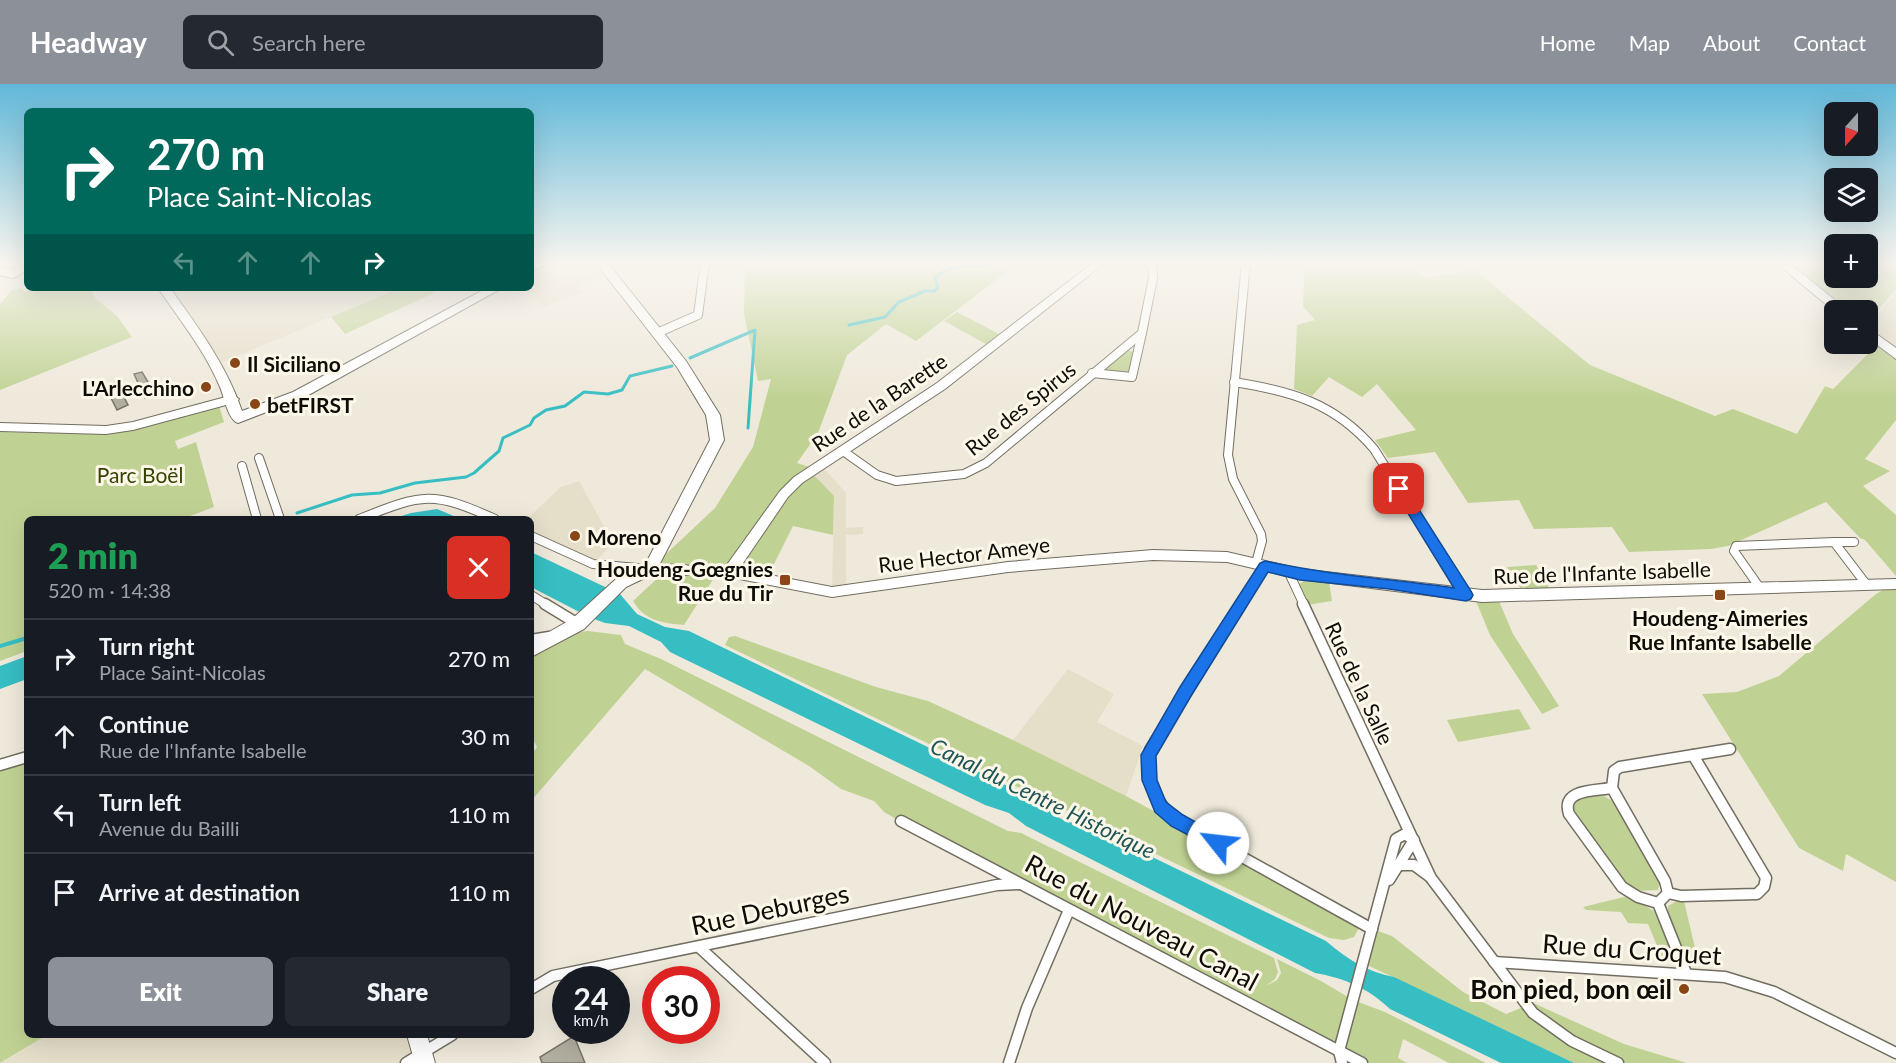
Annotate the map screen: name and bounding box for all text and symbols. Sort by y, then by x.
search box [183,15,603,69]
text: Headway [30,25,147,59]
icon: search [204,26,237,59]
text: Search here [252,29,366,56]
text: Home [1540,30,1596,55]
text: Map [1629,30,1670,55]
text: About [1703,30,1760,55]
text: Contact [1793,30,1866,55]
north arrow [1824,102,1878,156]
map controls [1824,102,1878,354]
text: 270 m [147,129,265,179]
icon: right [48,132,126,210]
button: layers [1824,168,1878,222]
text: Place Saint-Nicolas [147,180,372,213]
button: + [1824,234,1878,288]
icon: left [168,246,201,279]
icon: ahead [231,246,264,279]
icon: ahead [294,246,327,279]
icon: right [357,246,390,279]
button: − [1824,300,1878,354]
street label: Rue de la Barette [807,348,951,456]
place label: Il Siciliano [247,351,341,376]
marker: Il Siciliano [228,356,242,370]
street label: Rue des Spirus [960,356,1080,460]
place label: L'Arlecchino [82,375,194,400]
marker: L'Arlecchino [199,380,213,394]
place label: betFIRST [267,392,354,417]
marker: betFIRST [248,397,262,411]
park label: Parc Boël [97,462,183,487]
pin [1373,463,1424,514]
icon: arrive [1382,472,1415,505]
place label: Moreno [587,524,661,549]
marker: Moreno [568,529,582,543]
street label: Rue Hector Ameye [877,531,1051,577]
text: 2 min [48,533,138,577]
button: close [447,536,510,599]
place label: Houdeng-Gœgnies Rue du Tir [597,556,773,605]
street label: Rue de l'Infante Isabelle [1493,556,1711,588]
marker: Houdeng-Gœgnies Rue du Tir [778,573,792,587]
text: 520 m · 14:38 [48,578,171,602]
marker: Houdeng-Aimeries Rue Infante Isabelle [1713,588,1727,602]
place label: Houdeng-Aimeries Rue Infante Isabelle [1628,605,1812,654]
street label: Rue de la Salle [1321,618,1399,748]
text: Turn right [99,633,194,660]
icon: right [48,642,81,675]
text: 270 m [448,645,510,672]
text: Place Saint-Nicolas [99,660,266,684]
text: Continue [99,711,189,738]
icon: ahead [48,720,81,753]
text: 30 m [461,723,510,750]
water label: Canal du Centre Historique [926,732,1160,864]
text: Rue de l'Infante Isabelle [99,738,306,762]
text: Turn left [99,789,181,816]
icon: left [48,798,81,831]
text: 110 m [448,801,510,828]
position arrow [1186,811,1250,875]
text: Avenue du Bailli [99,816,240,840]
street label: Rue du Nouveau Canal [1020,847,1264,997]
icon: arrive [48,876,81,909]
street label: Rue Deburges [688,877,852,941]
text: Arrive at destination [99,879,300,906]
text: 110 m [448,879,510,906]
street label: Rue du Croquet [1541,927,1723,971]
button: Exit [48,957,273,1026]
button: Share [285,957,510,1026]
speed limit sign: 30 [642,966,720,1044]
place label: Bon pied, bon œil [1470,973,1672,1005]
text: 24 [574,980,608,1016]
marker: Bon pied, bon œil [1677,982,1691,996]
text: km/h [573,1011,609,1029]

